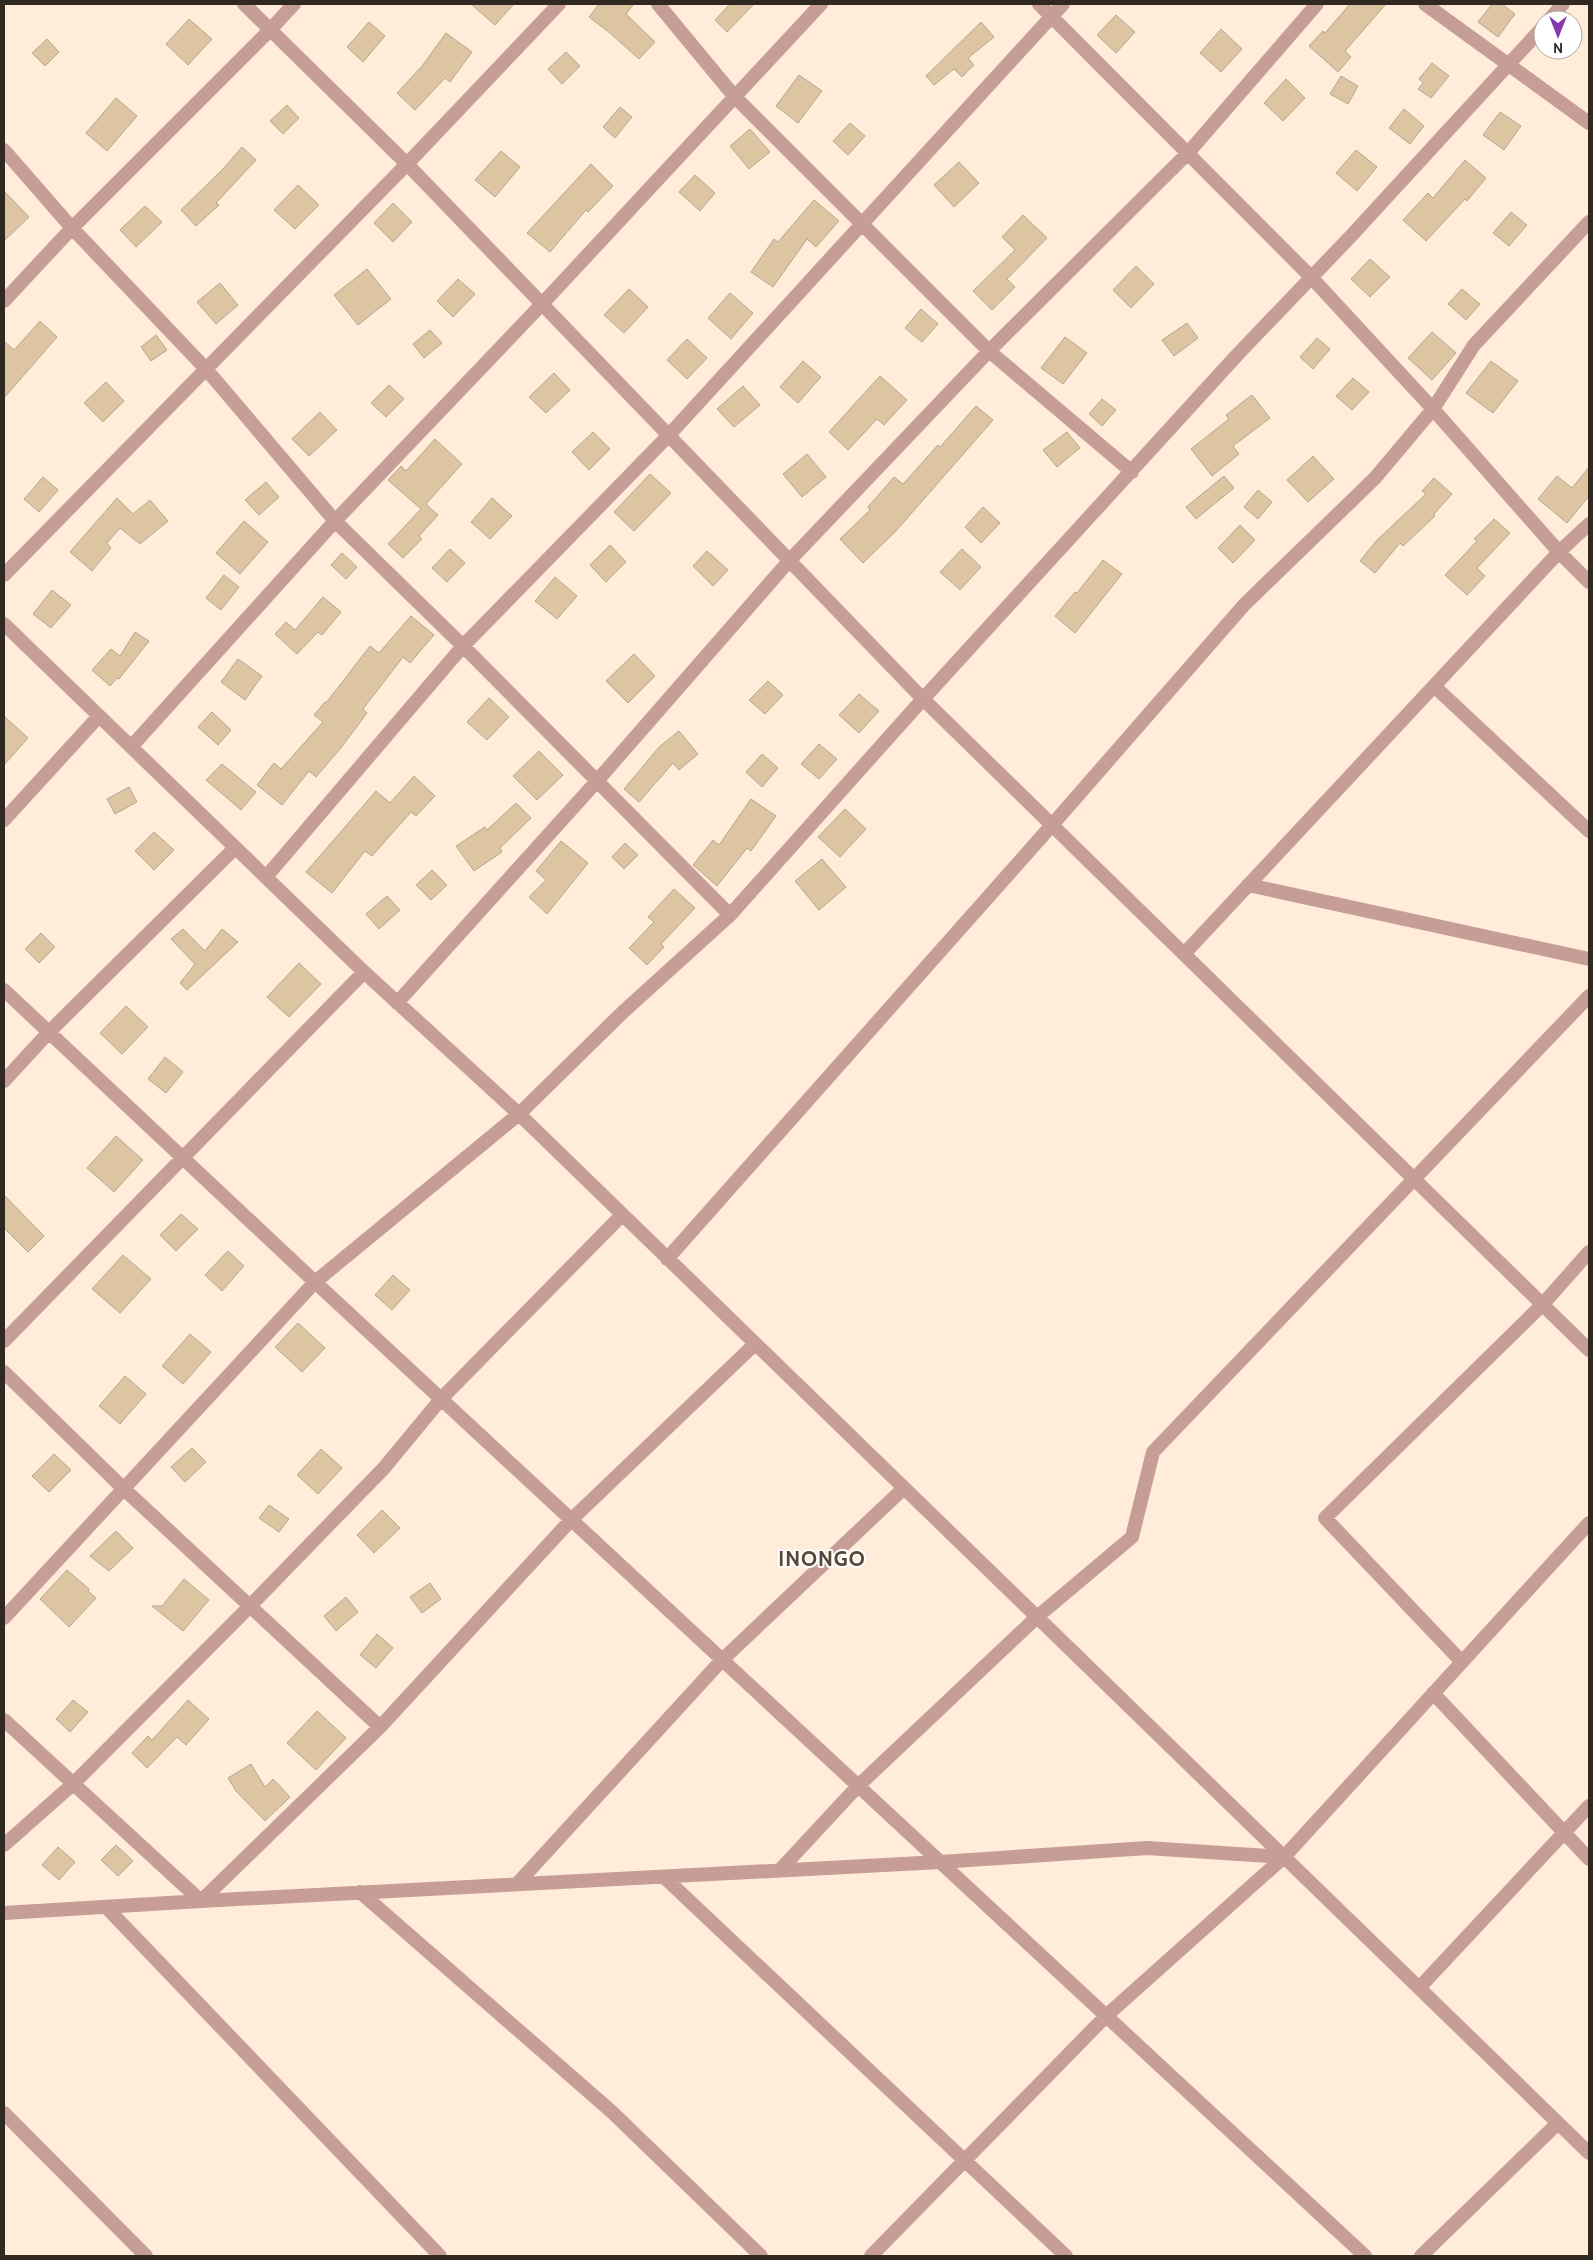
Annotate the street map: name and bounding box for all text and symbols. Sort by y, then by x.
north arrow [1533,10,1583,60]
text: N [1553,39,1563,57]
district label: INONGO [778,1546,866,1571]

